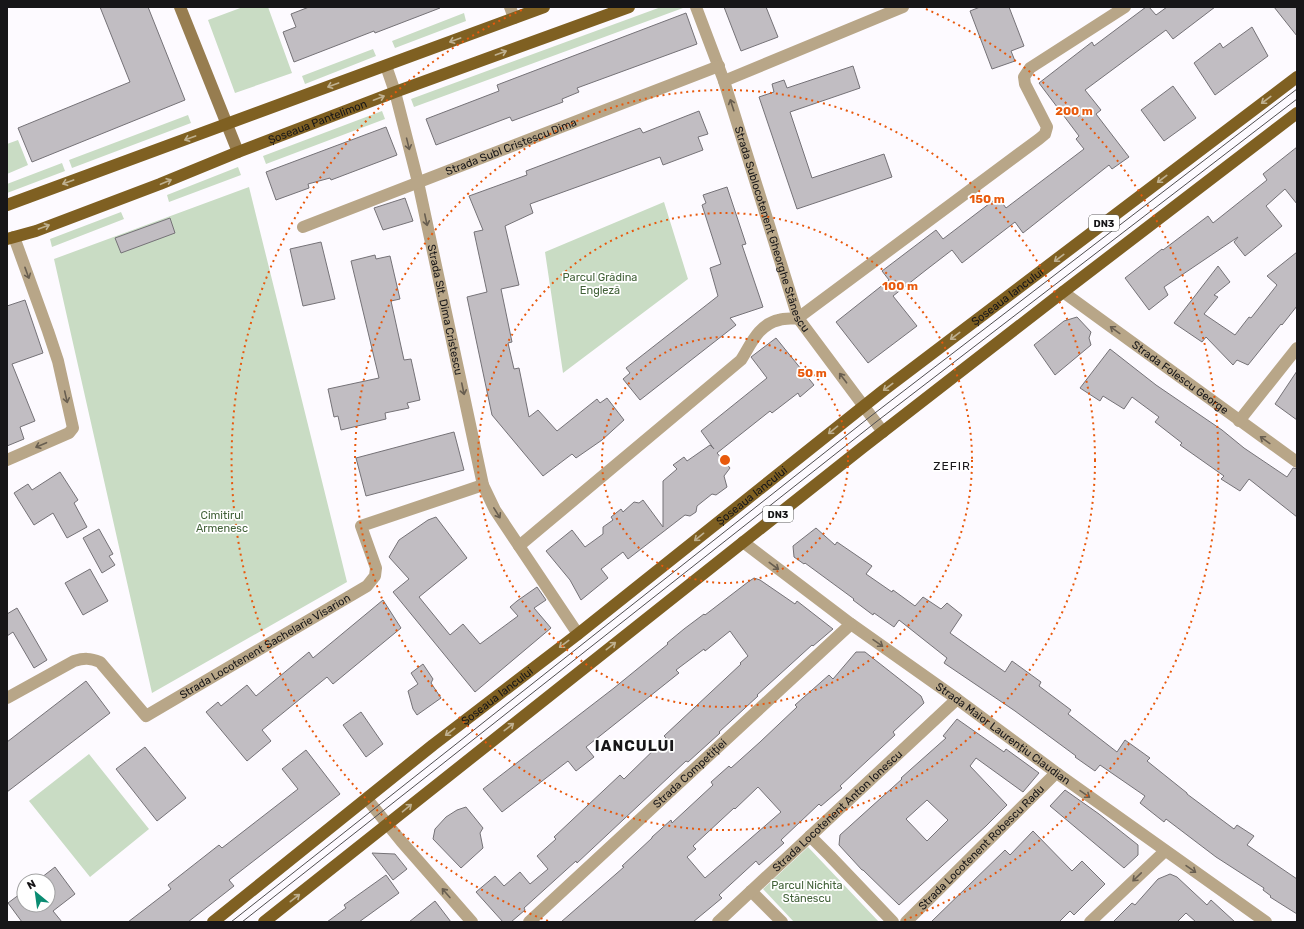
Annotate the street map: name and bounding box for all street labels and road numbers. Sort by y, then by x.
street label: Șoseaua Pantelimon [266,97,369,147]
street label: Strada Subl Cristescu Dima [444,116,579,178]
street label: Strada Sublocotenent Gheorghe Stănescu [732,125,812,335]
road number: DN3 [1089,215,1119,231]
street label: Strada Slt. Dima Cristescu [425,243,465,376]
street label: Șoseaua Iancului [969,266,1046,328]
street label: Strada Folescu George [1129,338,1231,417]
street label: Șoseaua Iancului [714,464,790,528]
road number: DN3 [763,506,793,522]
street label: Strada Locotenent Sachelarie Visarion [177,591,353,702]
street label: Șoseaua Iancului [459,665,536,728]
street label: Strada Maior Laurențiu Claudian [933,680,1073,788]
street label: Strada Competiției [651,736,730,811]
street label: Strada Locotenent Anton Ionescu [770,748,905,875]
street label: Strada Locotenent Robescu Radu [916,782,1047,913]

